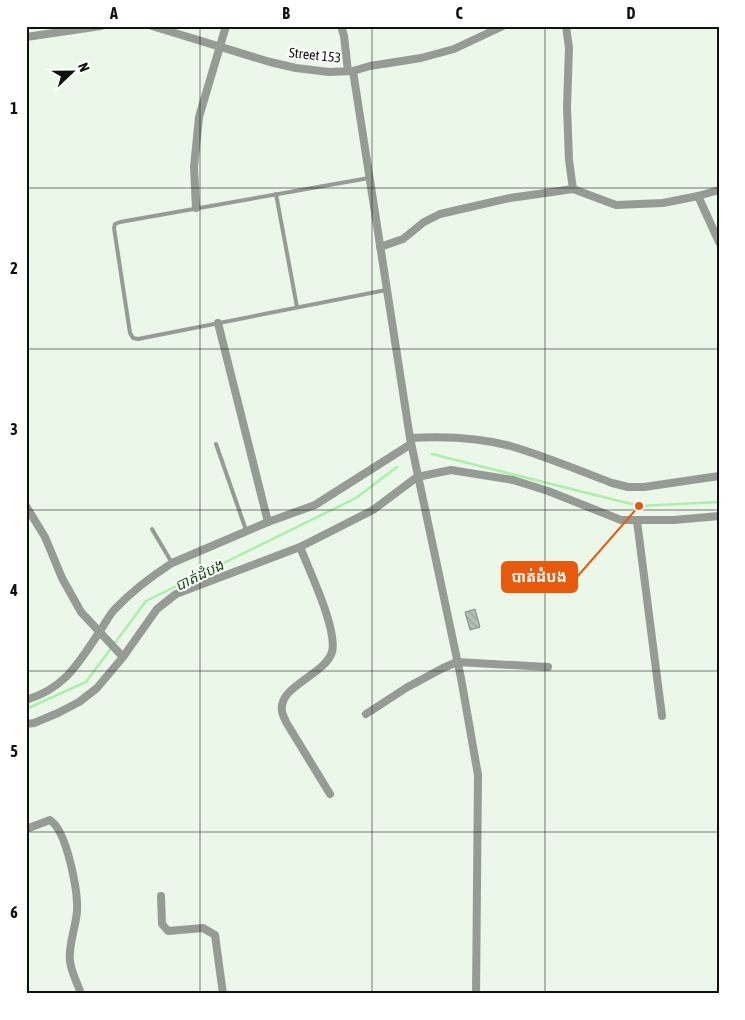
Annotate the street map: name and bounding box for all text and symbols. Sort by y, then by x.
text: A [109,4,118,22]
text: B [282,4,290,22]
text: C [455,4,463,22]
text: D [627,4,636,22]
street label: Street 153 [288,44,342,66]
north arrow [48,48,98,98]
text: N [75,60,93,74]
text: 1 [10,99,18,117]
text: 2 [10,259,18,277]
text: 3 [10,420,18,438]
water label: បាត់ដំបង [172,556,226,594]
callout: បាត់ដំបង [502,562,577,592]
text: បាត់ដំបង [511,566,567,585]
text: 4 [9,581,18,599]
text: 5 [10,742,18,760]
text: 6 [10,903,18,921]

